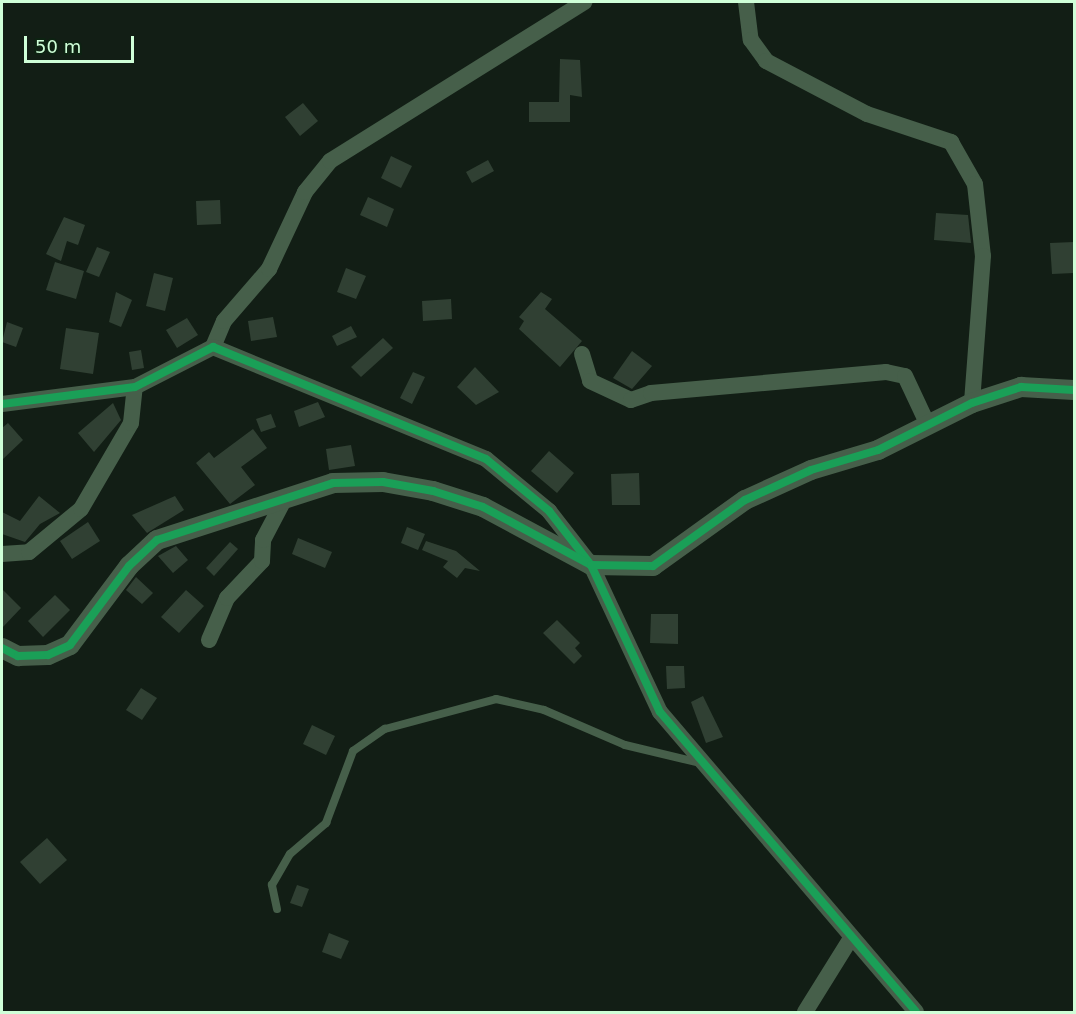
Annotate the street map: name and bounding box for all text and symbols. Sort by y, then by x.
scale bar [27,24,136,62]
text: 50 m [35,36,81,57]

